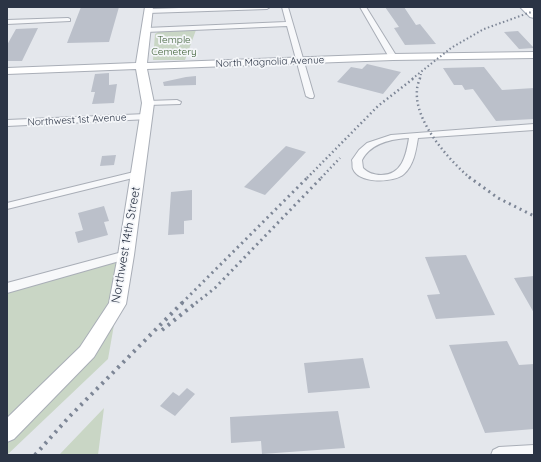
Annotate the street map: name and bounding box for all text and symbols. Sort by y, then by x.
park label: Temple Cemetery [151,34,197,58]
street label: North Magnolia Avenue [215,54,325,70]
street label: Northwest 1st Avenue [27,111,127,129]
street label: Northwest 14th Street [109,186,143,304]

